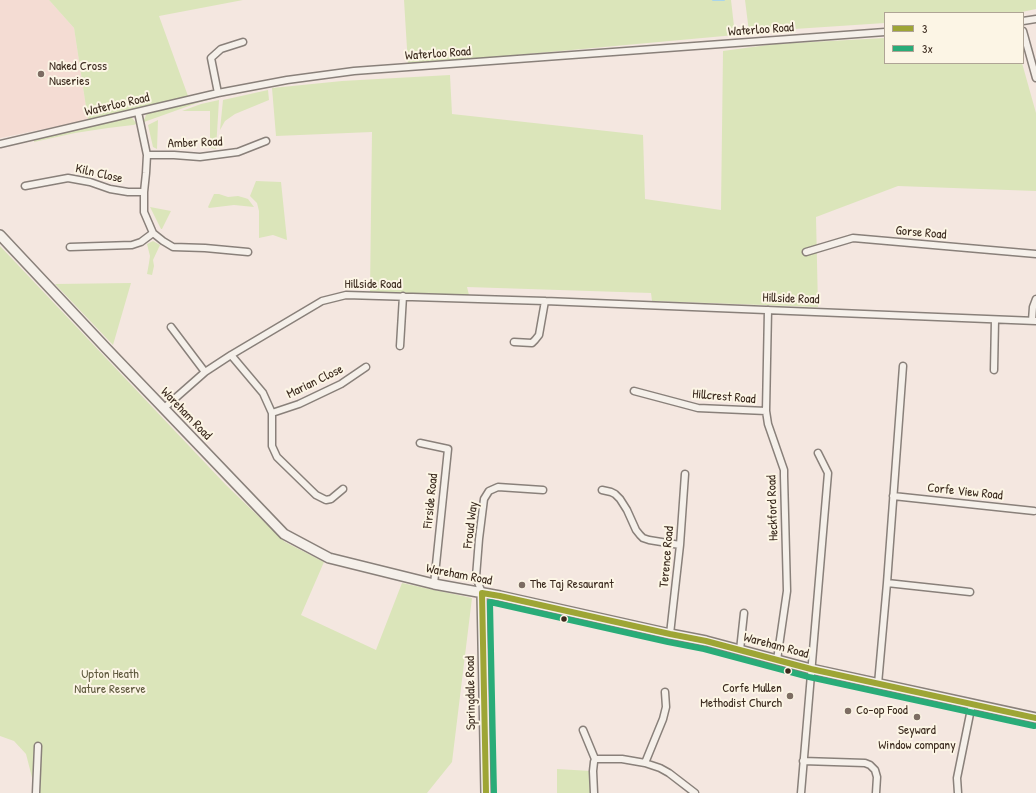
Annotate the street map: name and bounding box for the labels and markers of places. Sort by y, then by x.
place label: Naked Cross Nuseries [49,59,107,90]
marker: Naked Cross Nuseries [36,69,46,79]
place label: The Taj Resaurant [530,577,614,593]
marker: The Taj Resaurant [517,580,527,590]
unlabelled marker [559,614,569,624]
unlabelled marker [783,666,793,676]
place label: Corfe Mullen Methodist Church [700,681,782,712]
marker: Corfe Mullen Methodist Church [785,691,795,701]
place label: Co-op Food [856,703,908,719]
marker: Co-op Food [843,706,853,716]
marker: Seyward Window company [912,712,922,722]
place label: Seyward Window company [878,723,956,754]

